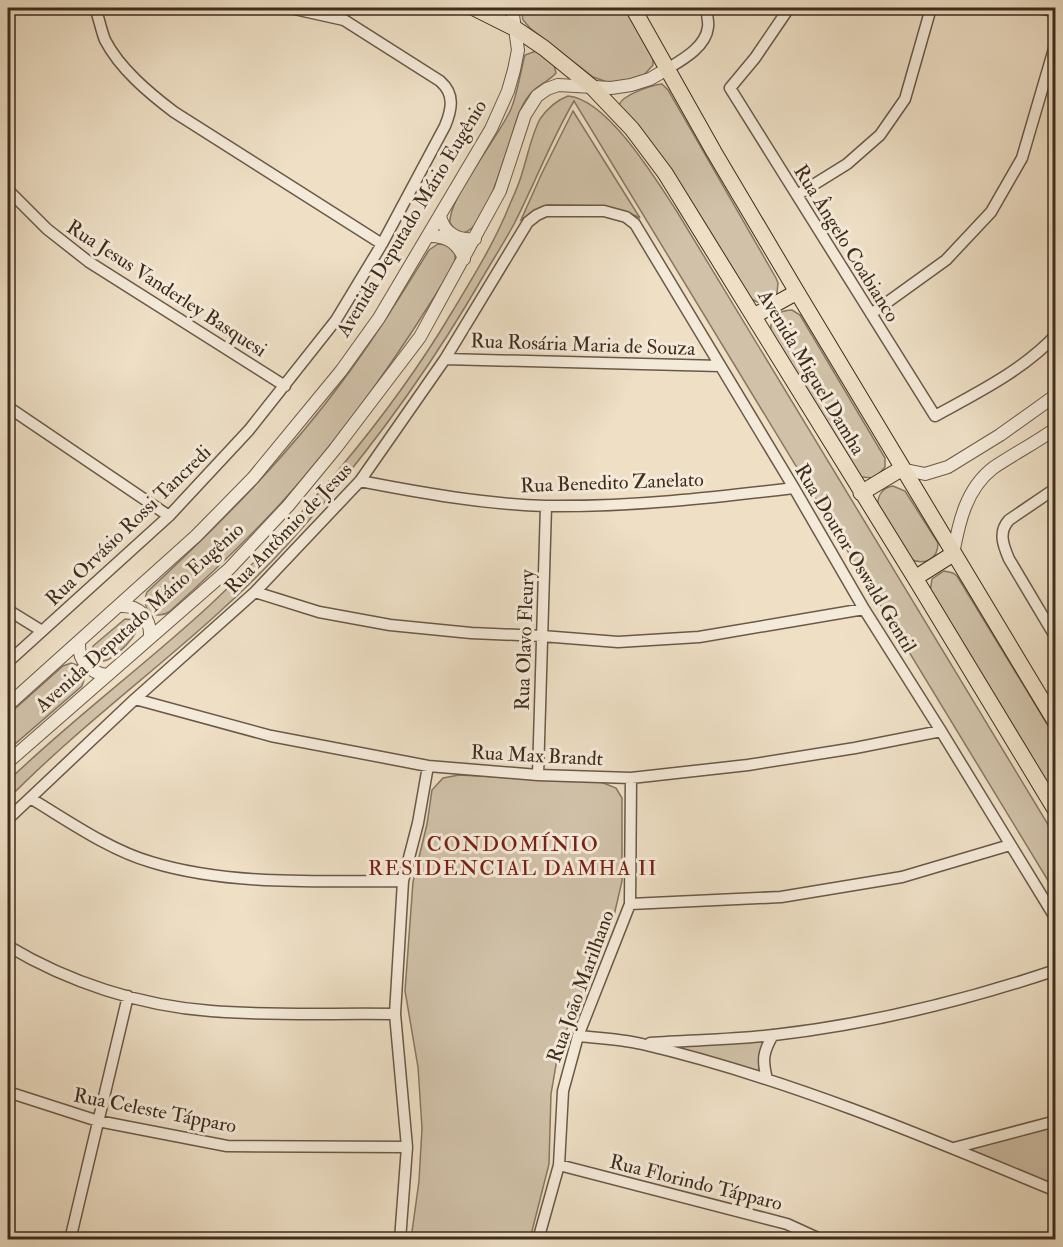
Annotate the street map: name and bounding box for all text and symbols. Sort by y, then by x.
street label: Avenida Deputado Mário Eugênio [330,95,493,343]
street label: Rua Ângelo Coabianco [788,160,905,326]
street label: Rua Jesus Vanderley Basquesi [62,214,272,363]
street label: Avenida Miguel Damha [752,284,871,460]
street label: Rua Rosária Maria de Souza [470,328,697,361]
street label: Rua Orvásio Rossi Tancredi [40,440,216,611]
street label: Rua Antômio de Jesus [219,457,358,599]
street label: Rua Doutor Oswald Gentil [789,459,922,657]
street label: Rua Benedito Zanelato [520,467,704,498]
street label: Avenida Deputado Mário Eugênio [29,517,250,719]
street label: Rua Olavo Fleury [510,568,539,711]
street label: Rua Max Brandt [470,740,604,771]
district label: CONDOMÍNIO RESIDENCIAL DAMHA II [368,831,658,882]
street label: Rua João Marilhano [541,907,620,1066]
street label: Rua Celeste Tápparo [71,1082,239,1140]
street label: Rua Florindo Tápparo [607,1149,785,1217]

